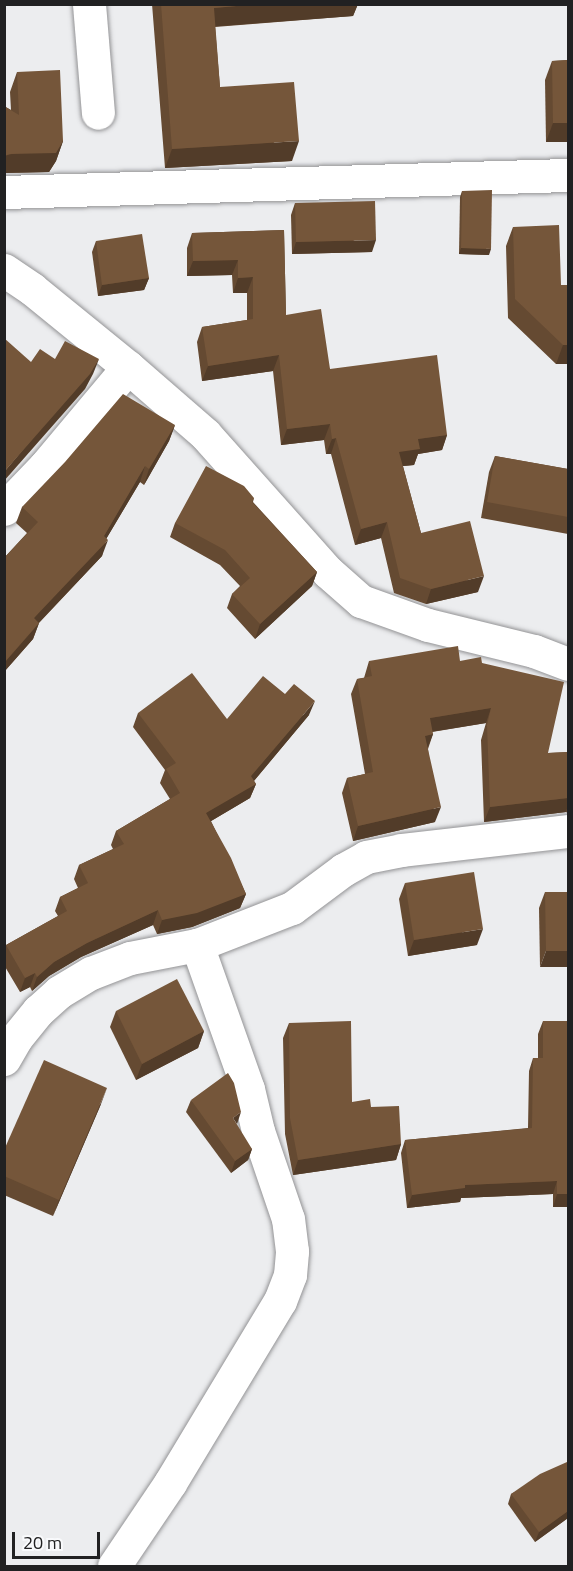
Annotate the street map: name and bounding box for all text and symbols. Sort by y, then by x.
scale bar [15,1520,104,1558]
text: 20 m [23,1529,62,1556]

